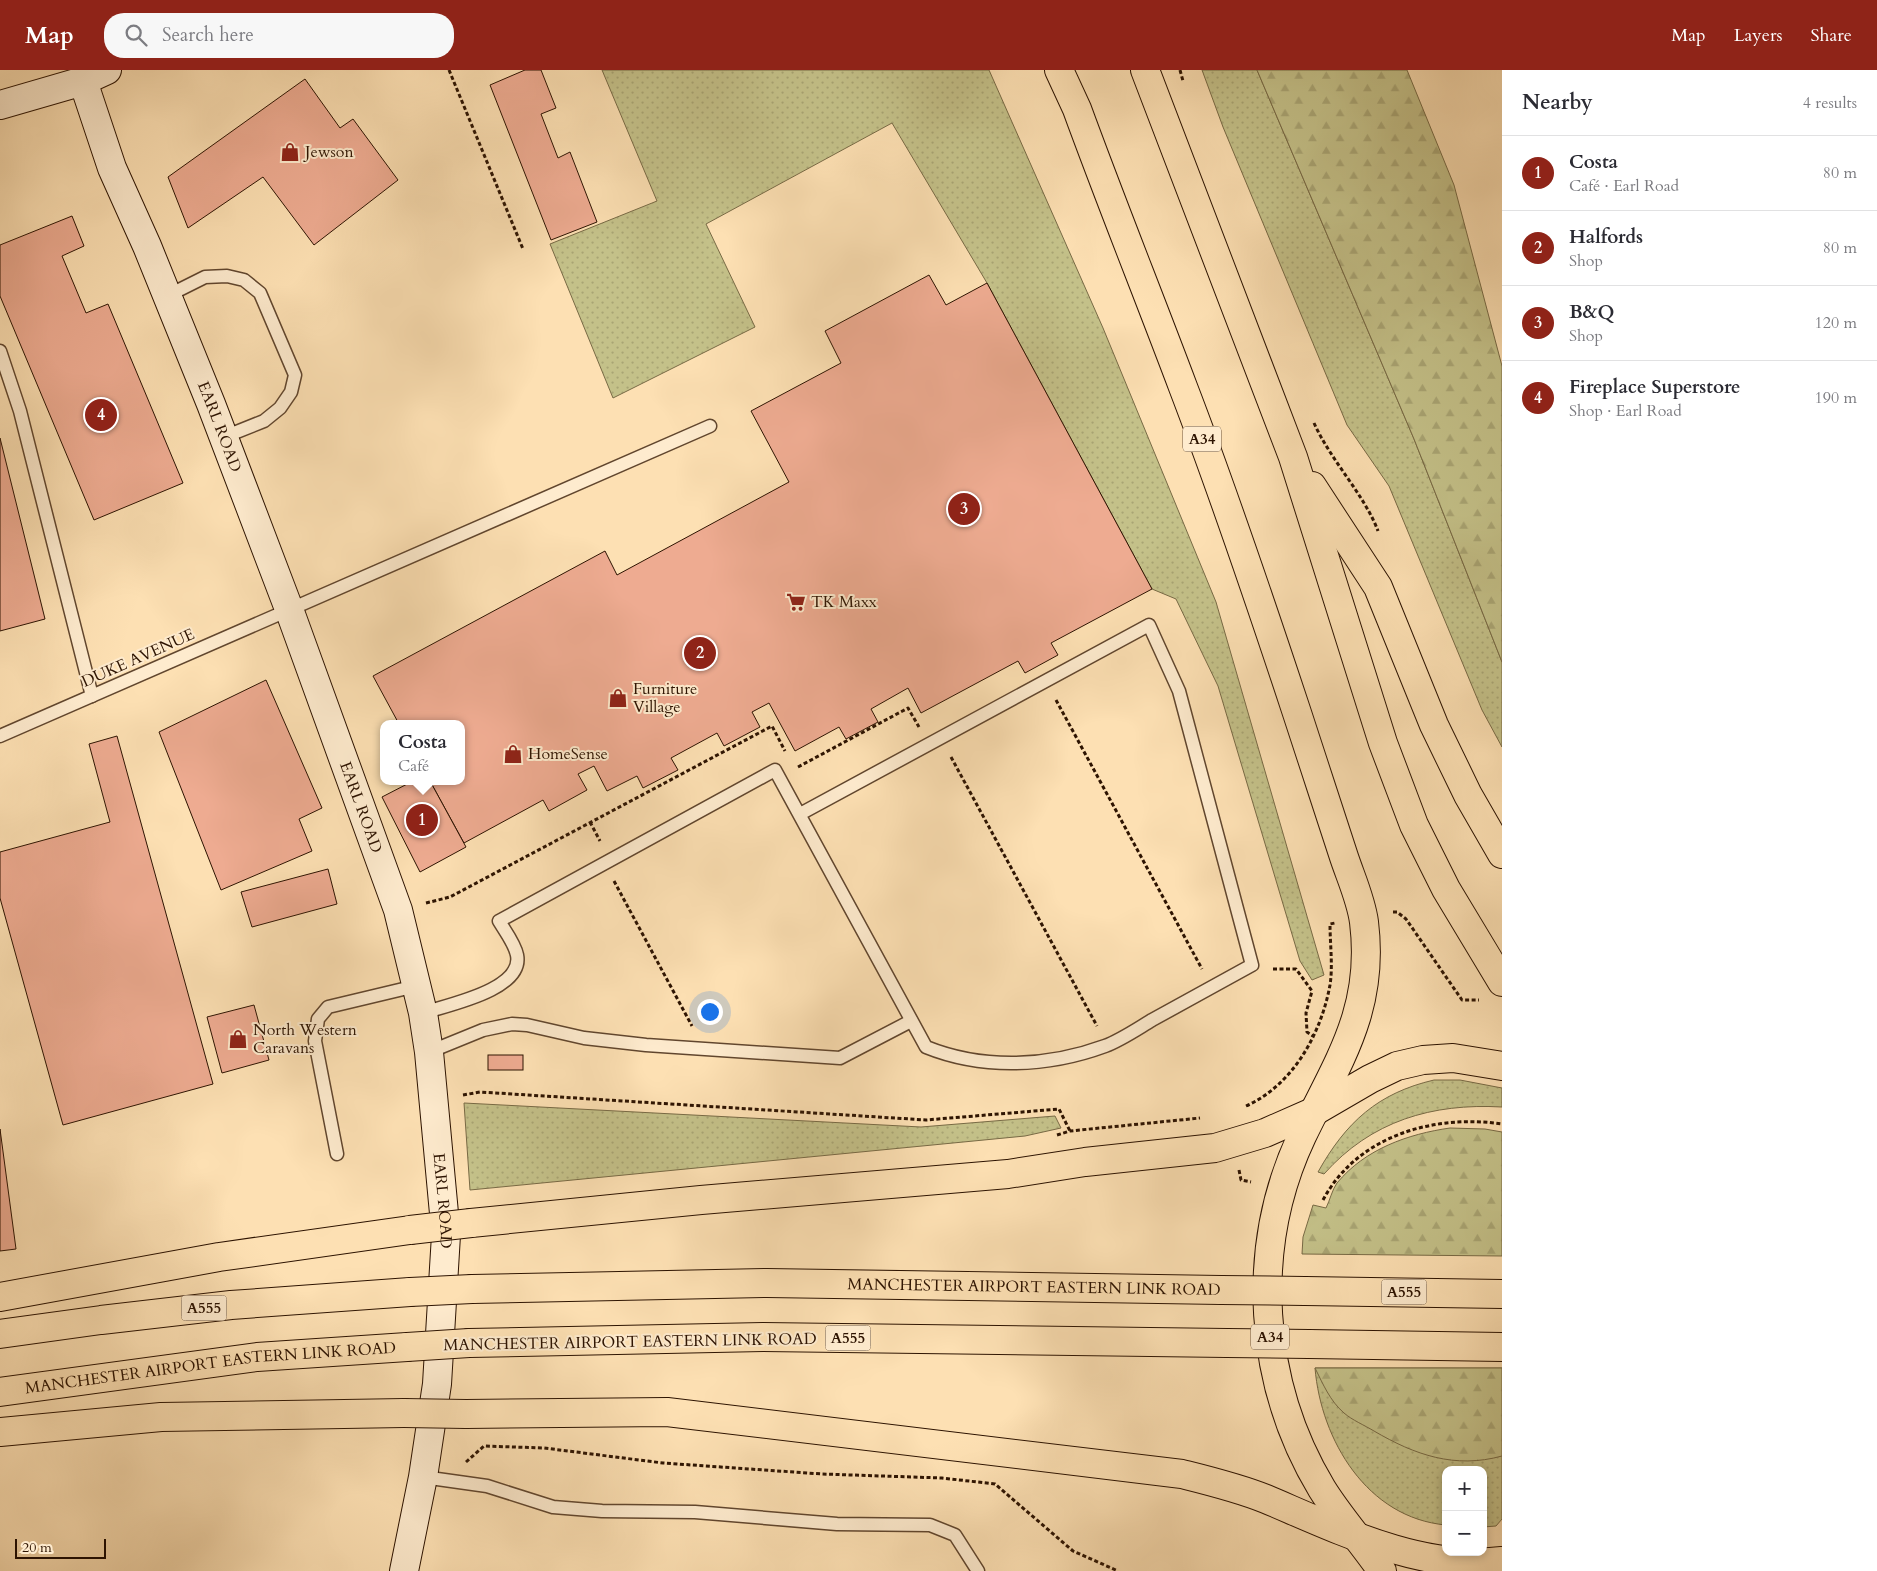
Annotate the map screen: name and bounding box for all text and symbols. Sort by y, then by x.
search box [104,13,454,58]
text: Map [25,19,74,52]
icon: search [122,21,150,49]
text: Search here [162,22,254,48]
text: Map [1671,23,1706,48]
text: Layers [1734,23,1783,48]
text: Share [1811,23,1852,48]
text: Nearby [1522,88,1593,117]
text: 4 results [1803,92,1857,114]
shop icon: Jewson [279,141,301,163]
place label: Jewson [303,141,354,163]
text: Costa [1569,149,1618,175]
text: 1 [1534,162,1542,184]
text: 80 m [1823,162,1857,184]
text: Café · Earl Road [1569,175,1679,197]
text: Halfords [1569,224,1643,250]
text: 2 [1534,237,1542,259]
text: 80 m [1823,237,1857,259]
text: Shop [1569,250,1603,272]
text: B&Q [1569,299,1614,325]
text: 3 [1534,312,1542,334]
text: 120 m [1815,312,1857,334]
text: Shop [1569,325,1603,347]
text: Fireplace Superstore [1569,374,1740,400]
street label: EARL ROAD [192,378,247,475]
text: 4 [1534,387,1542,409]
text: 190 m [1815,387,1857,409]
pin: 4 [85,396,117,434]
text: Shop · Earl Road [1569,400,1682,422]
road number: A34 [1183,426,1221,452]
pin: 3 [948,490,980,528]
supermarket icon: TK Maxx [785,591,807,613]
place label: TK Maxx [811,591,877,613]
street label: DUKE AVENUE [78,623,198,693]
pin: 2 [684,634,716,672]
place label: Furniture Village [633,678,697,718]
shop icon: Furniture Village [607,687,629,709]
popup [380,720,465,785]
text: Costa [398,729,447,755]
shop icon: HomeSense [502,743,524,765]
place label: HomeSense [528,743,608,765]
text: Café [398,755,429,777]
street label: EARL ROAD [334,759,387,856]
pin: 1 [406,801,438,839]
your location [697,999,723,1025]
place label: North Western Caravans [253,1019,357,1059]
shop icon: North Western Caravans [227,1028,249,1050]
street label: EARL ROAD [427,1152,457,1249]
street label: MANCHESTER AIRPORT EASTERN LINK ROAD [847,1273,1221,1301]
road number: A555 [1382,1280,1426,1304]
road number: A555 [182,1296,226,1320]
road number: A34 [1251,1324,1289,1350]
road number: A555 [826,1326,870,1350]
street label: MANCHESTER AIRPORT EASTERN LINK ROAD [443,1328,817,1356]
street label: MANCHESTER AIRPORT EASTERN LINK ROAD [24,1337,397,1399]
map controls [1442,1466,1487,1556]
button: + [1442,1466,1487,1511]
button: − [1442,1511,1487,1556]
scale bar [15,1536,106,1559]
text: 20 m [22,1538,52,1557]

